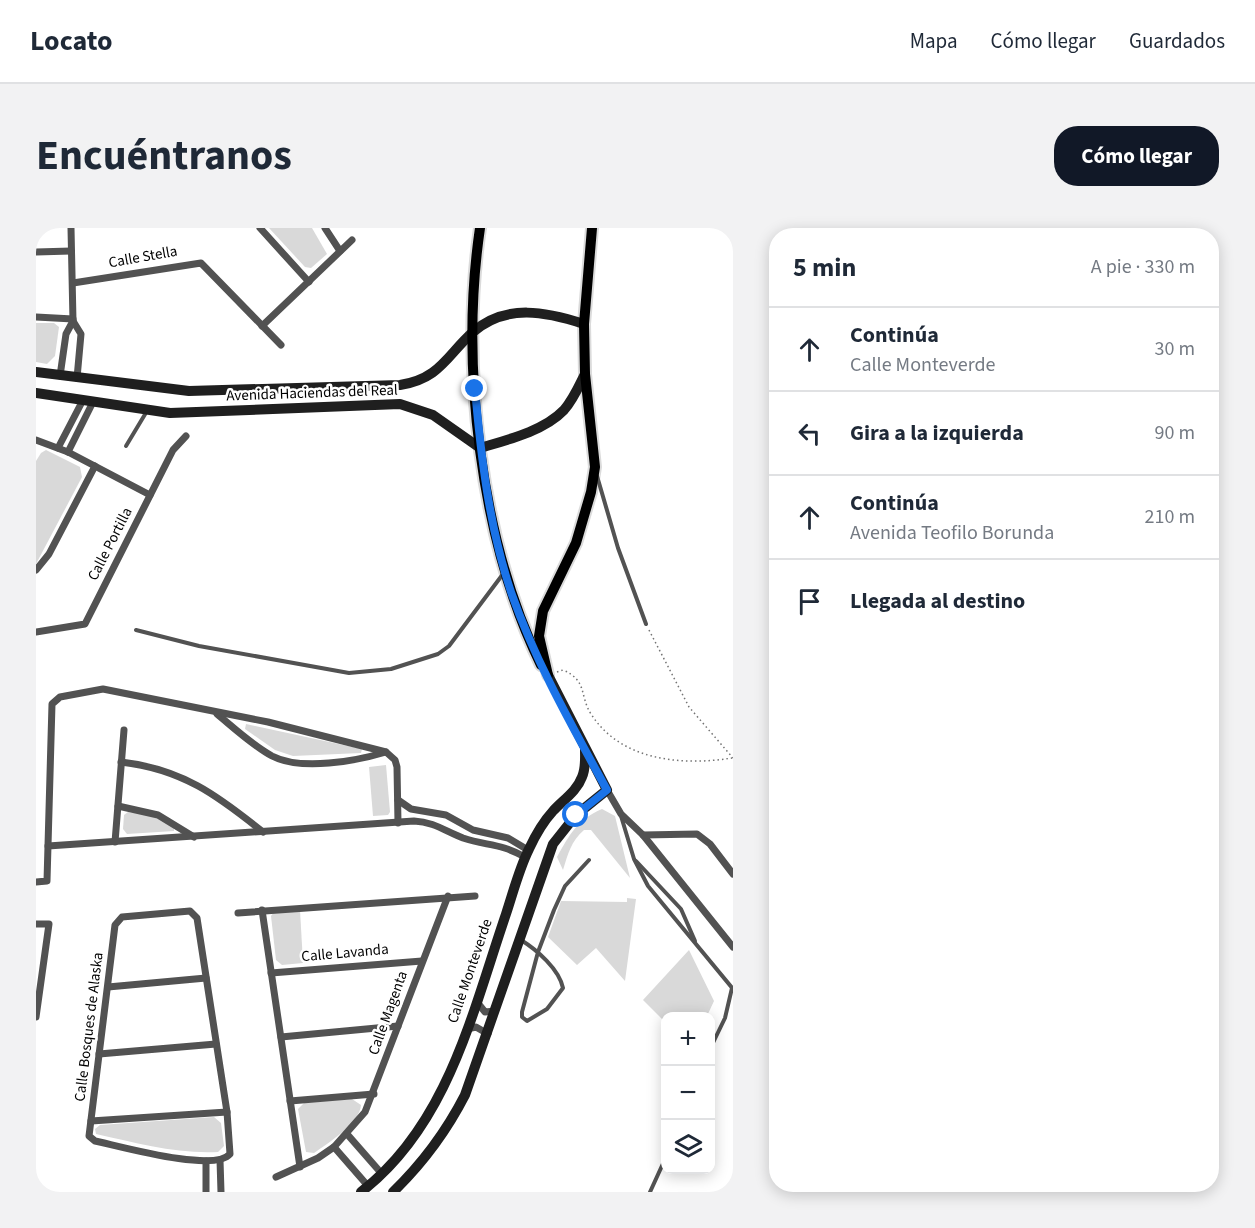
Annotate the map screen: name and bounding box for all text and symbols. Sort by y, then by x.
text: Locato [30,21,112,61]
text: Mapa [910,26,958,56]
text: Cómo llegar [991,26,1096,56]
text: Guardados [1129,26,1225,56]
text: Encuéntranos [36,126,292,186]
button: Cómo llegar [1054,126,1219,186]
street label: Calle Stella [107,241,179,273]
text: 5 min [793,249,856,286]
text: A pie · 330 m [1091,253,1195,281]
text: Continúa [850,319,939,351]
icon: ahead [793,333,826,366]
text: 30 m [1155,335,1195,363]
text: Calle Monteverde [850,351,995,379]
route end [461,375,487,401]
street label: Avenida Haciendas del Real [226,380,398,406]
icon: left [793,417,826,450]
text: Gira a la izquierda [850,417,1024,449]
text: 90 m [1155,419,1195,447]
text: Continúa [850,487,939,519]
icon: ahead [793,501,826,534]
text: 210 m [1145,503,1195,531]
street label: Calle Portilla [83,504,137,584]
text: Avenida Teofilo Borunda [850,519,1054,547]
icon: arrive [793,585,826,618]
text: Llegada al destino [850,585,1025,617]
route start [562,801,588,827]
street label: Calle Monteverde [442,916,498,1026]
street label: Calle Lavanda [301,939,389,967]
street label: Calle Bosques de Alaska [69,951,109,1103]
street label: Calle Magenta [363,968,413,1058]
map controls [661,1012,715,1174]
button: + [661,1012,715,1066]
button: − [661,1066,715,1120]
button: layers [661,1120,715,1174]

